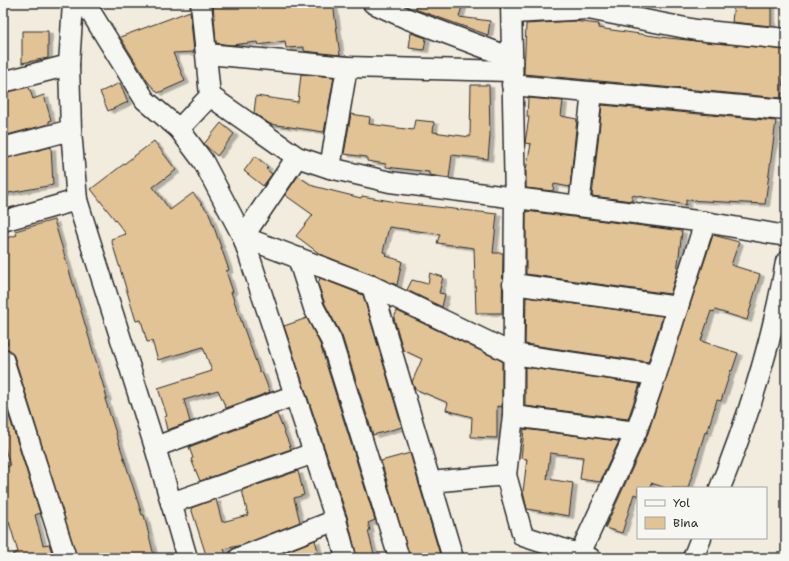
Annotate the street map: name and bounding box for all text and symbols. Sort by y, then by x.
legend [637,487,767,539]
text: Yol [673,495,690,511]
text: Bina [673,515,699,531]

